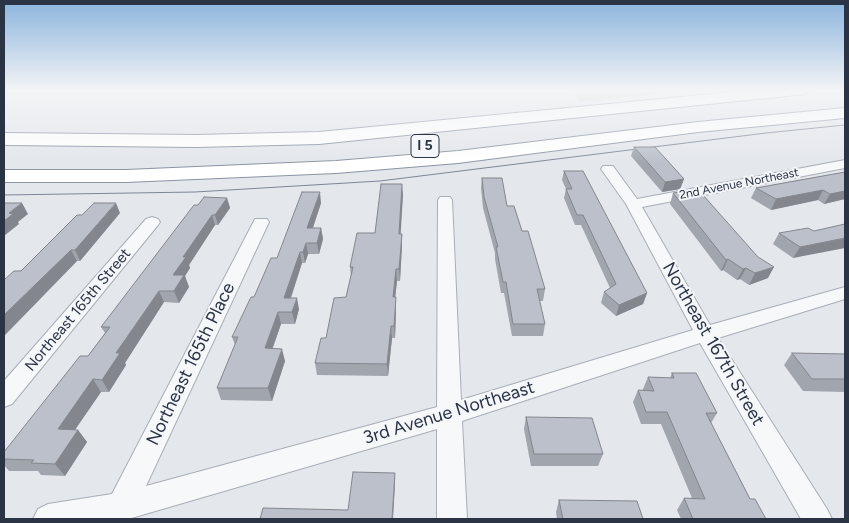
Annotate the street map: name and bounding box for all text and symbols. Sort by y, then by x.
road number: I 5 [411,134,439,158]
street label: 2nd Avenue Northeast [678,165,800,203]
street label: Northeast 165th Street [21,245,135,375]
street label: Northeast 167th Street [657,259,769,429]
street label: Northeast 165th Place [142,279,240,449]
street label: 3rd Avenue Northeast [361,377,537,449]

